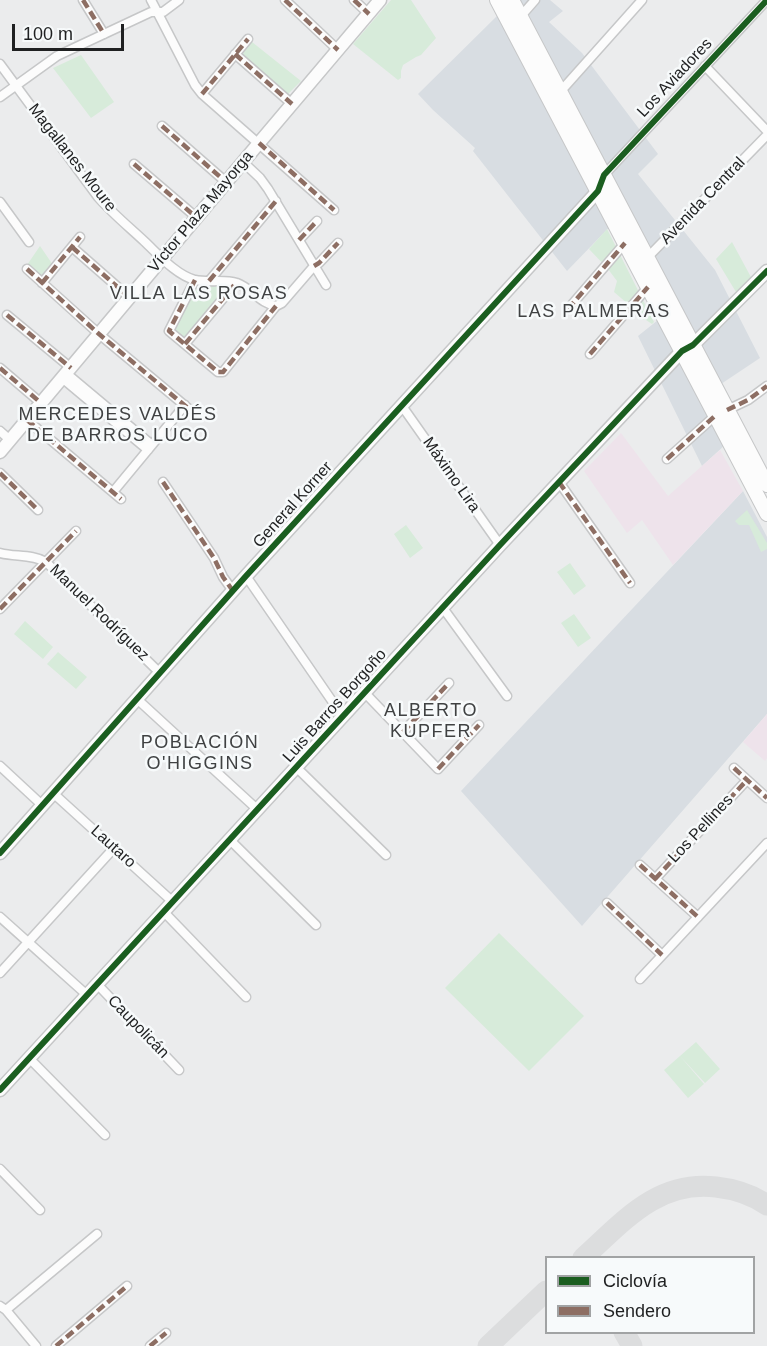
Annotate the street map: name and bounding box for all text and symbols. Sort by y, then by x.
scale bar [15,12,128,50]
text: 100 m [23,24,73,44]
street label: Los Aviadores [634,34,716,122]
street label: Magallanes Moure [24,100,120,216]
street label: Víctor Plaza Mayorga [144,147,258,277]
street label: Avenida Central [657,153,749,249]
district label: VILLA LAS ROSAS [110,283,288,305]
district label: LAS PALMERAS [517,301,671,323]
district label: MERCEDES VALDÉS DE BARROS LUCO [18,404,218,446]
street label: Máximo Lira [418,434,484,516]
street label: General Korner [249,458,337,552]
street label: Manuel Rodríguez [45,561,153,665]
street label: Luis Barros Borgoño [279,645,391,767]
district label: ALBERTO KUPFER [384,700,478,742]
district label: POBLACIÓN O'HIGGINS [141,732,259,774]
street label: Los Pellines [665,791,737,867]
street label: Lautaro [86,822,140,872]
street label: Caupolicán [103,992,173,1062]
legend [545,1256,755,1334]
text: Ciclovía [603,1271,667,1291]
text: Sendero [603,1301,671,1321]

